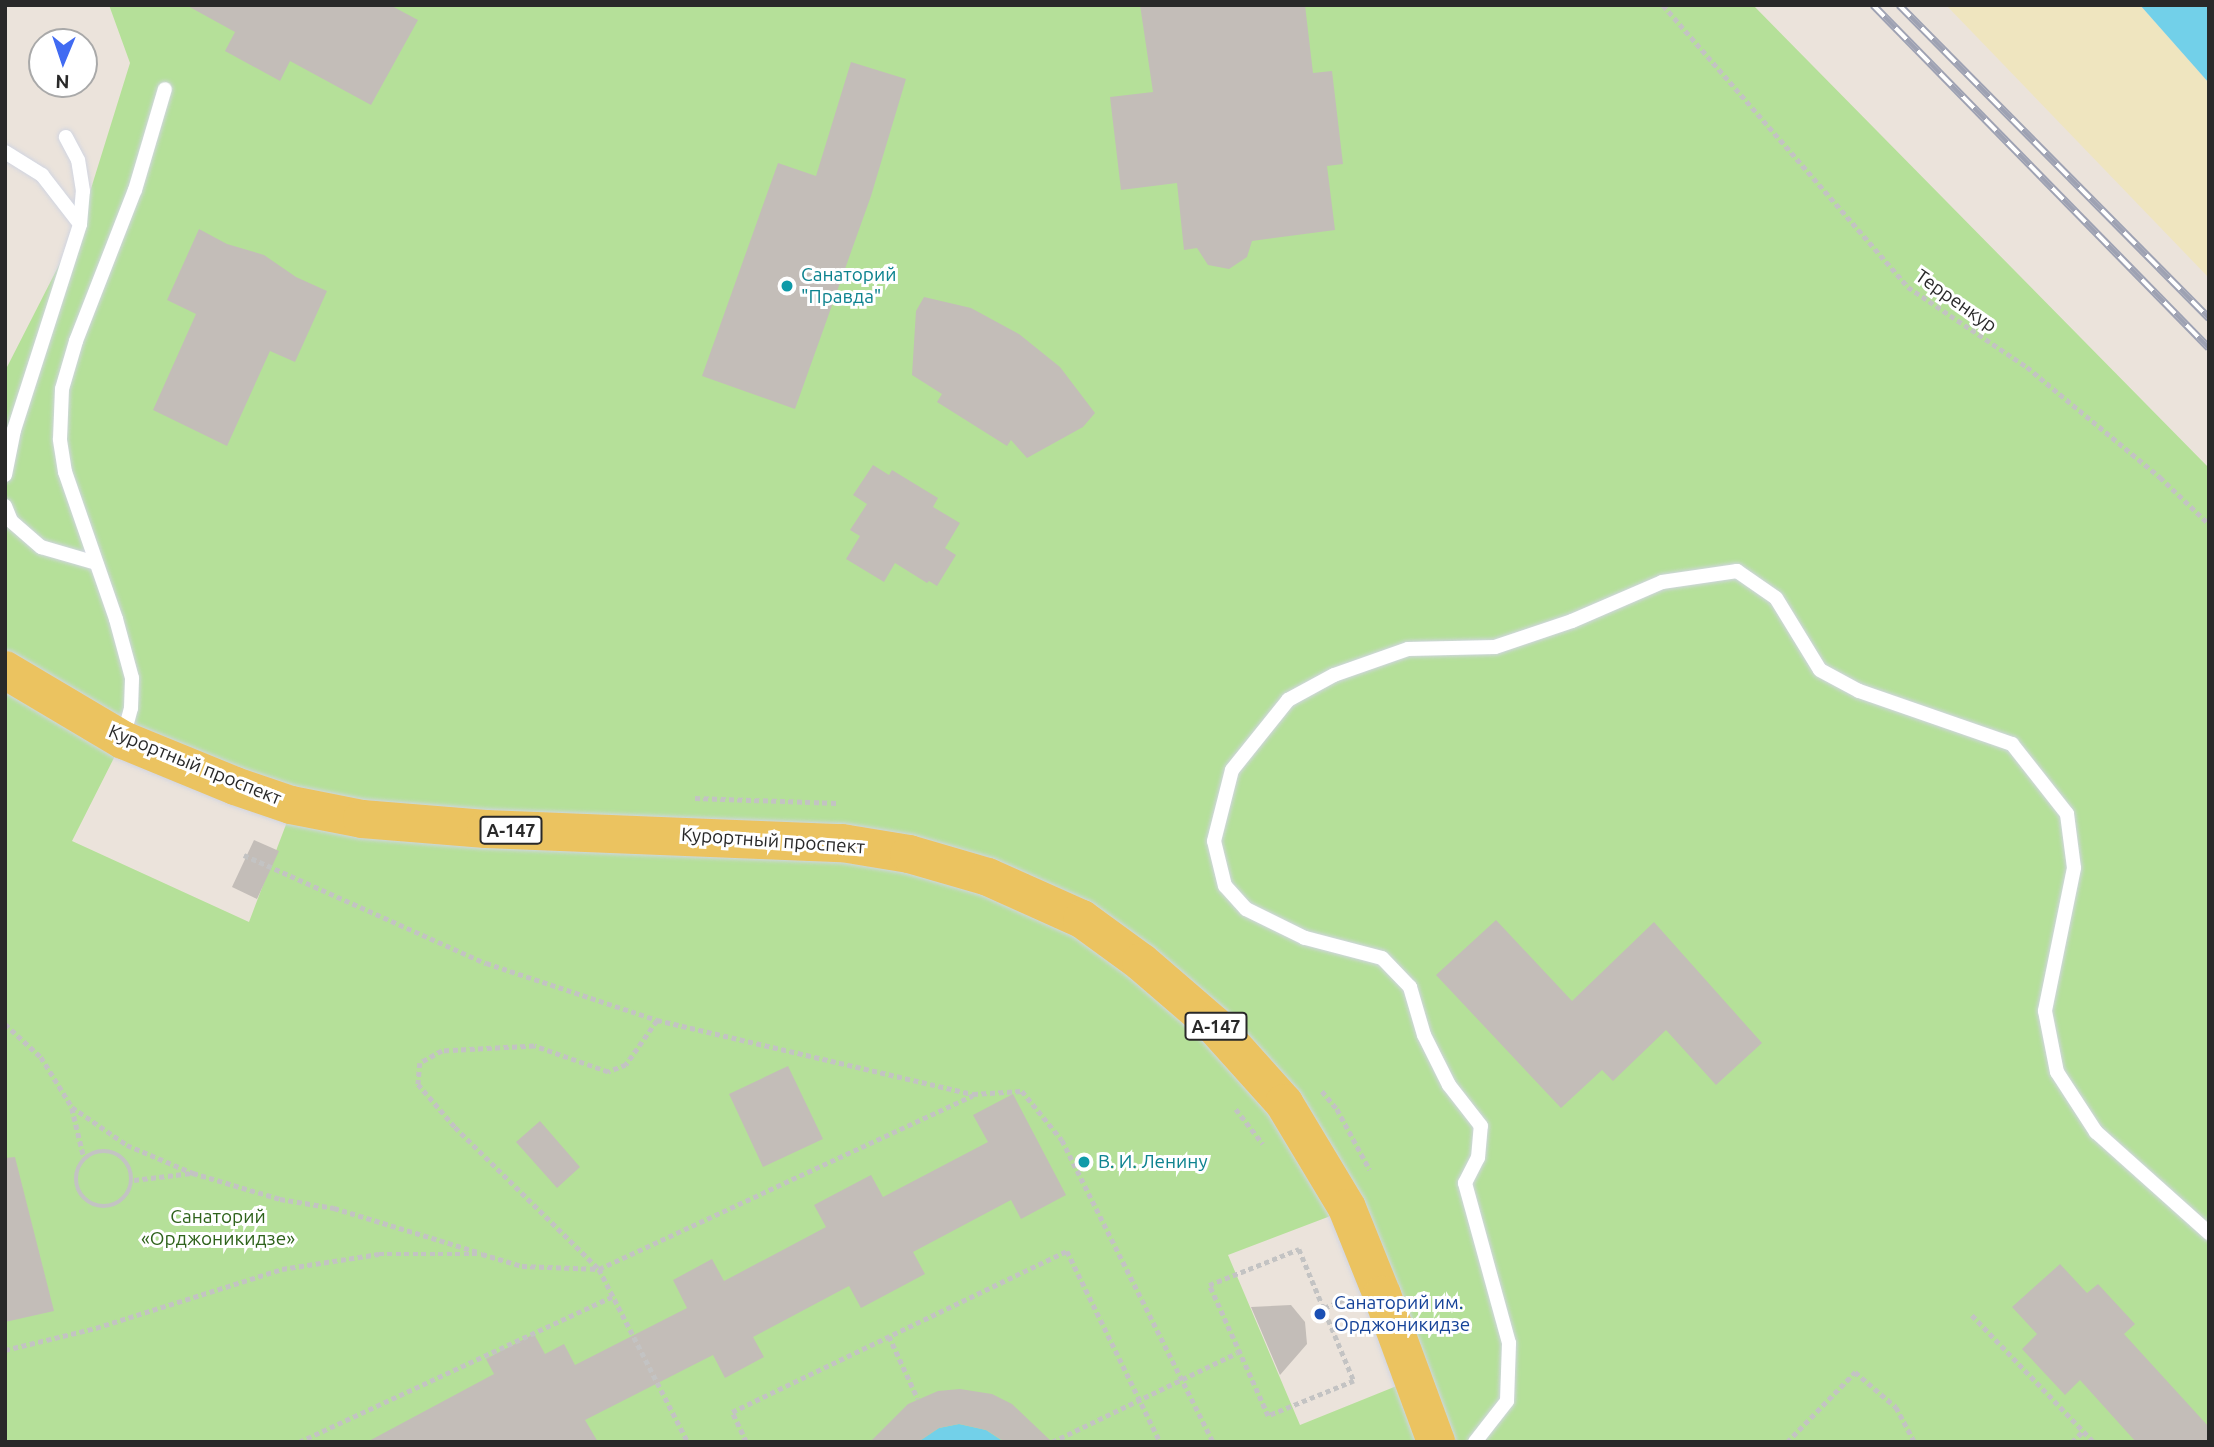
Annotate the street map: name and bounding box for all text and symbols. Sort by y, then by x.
north arrow [28,28,98,98]
text: N [55,71,70,93]
place label: Санаторий "Правда" [801,264,896,308]
street label: Терренкур [1911,265,2001,337]
marker: Санаторий "Правда" [779,278,795,294]
street label: Курортный проспект [105,720,285,810]
road number: А-147 [480,816,542,844]
street label: Курортный проспект [680,823,866,859]
road number: А-147 [1184,1012,1248,1041]
place label: В. И. Ленину [1098,1151,1208,1173]
marker: В. И. Ленину [1076,1154,1092,1170]
park label: Санаторий «Орджоникидзе» [141,1206,295,1250]
place label: Санаторий им. Орджоникидзе [1334,1292,1470,1336]
marker: Санаторий им. Орджоникидзе [1312,1306,1328,1322]

